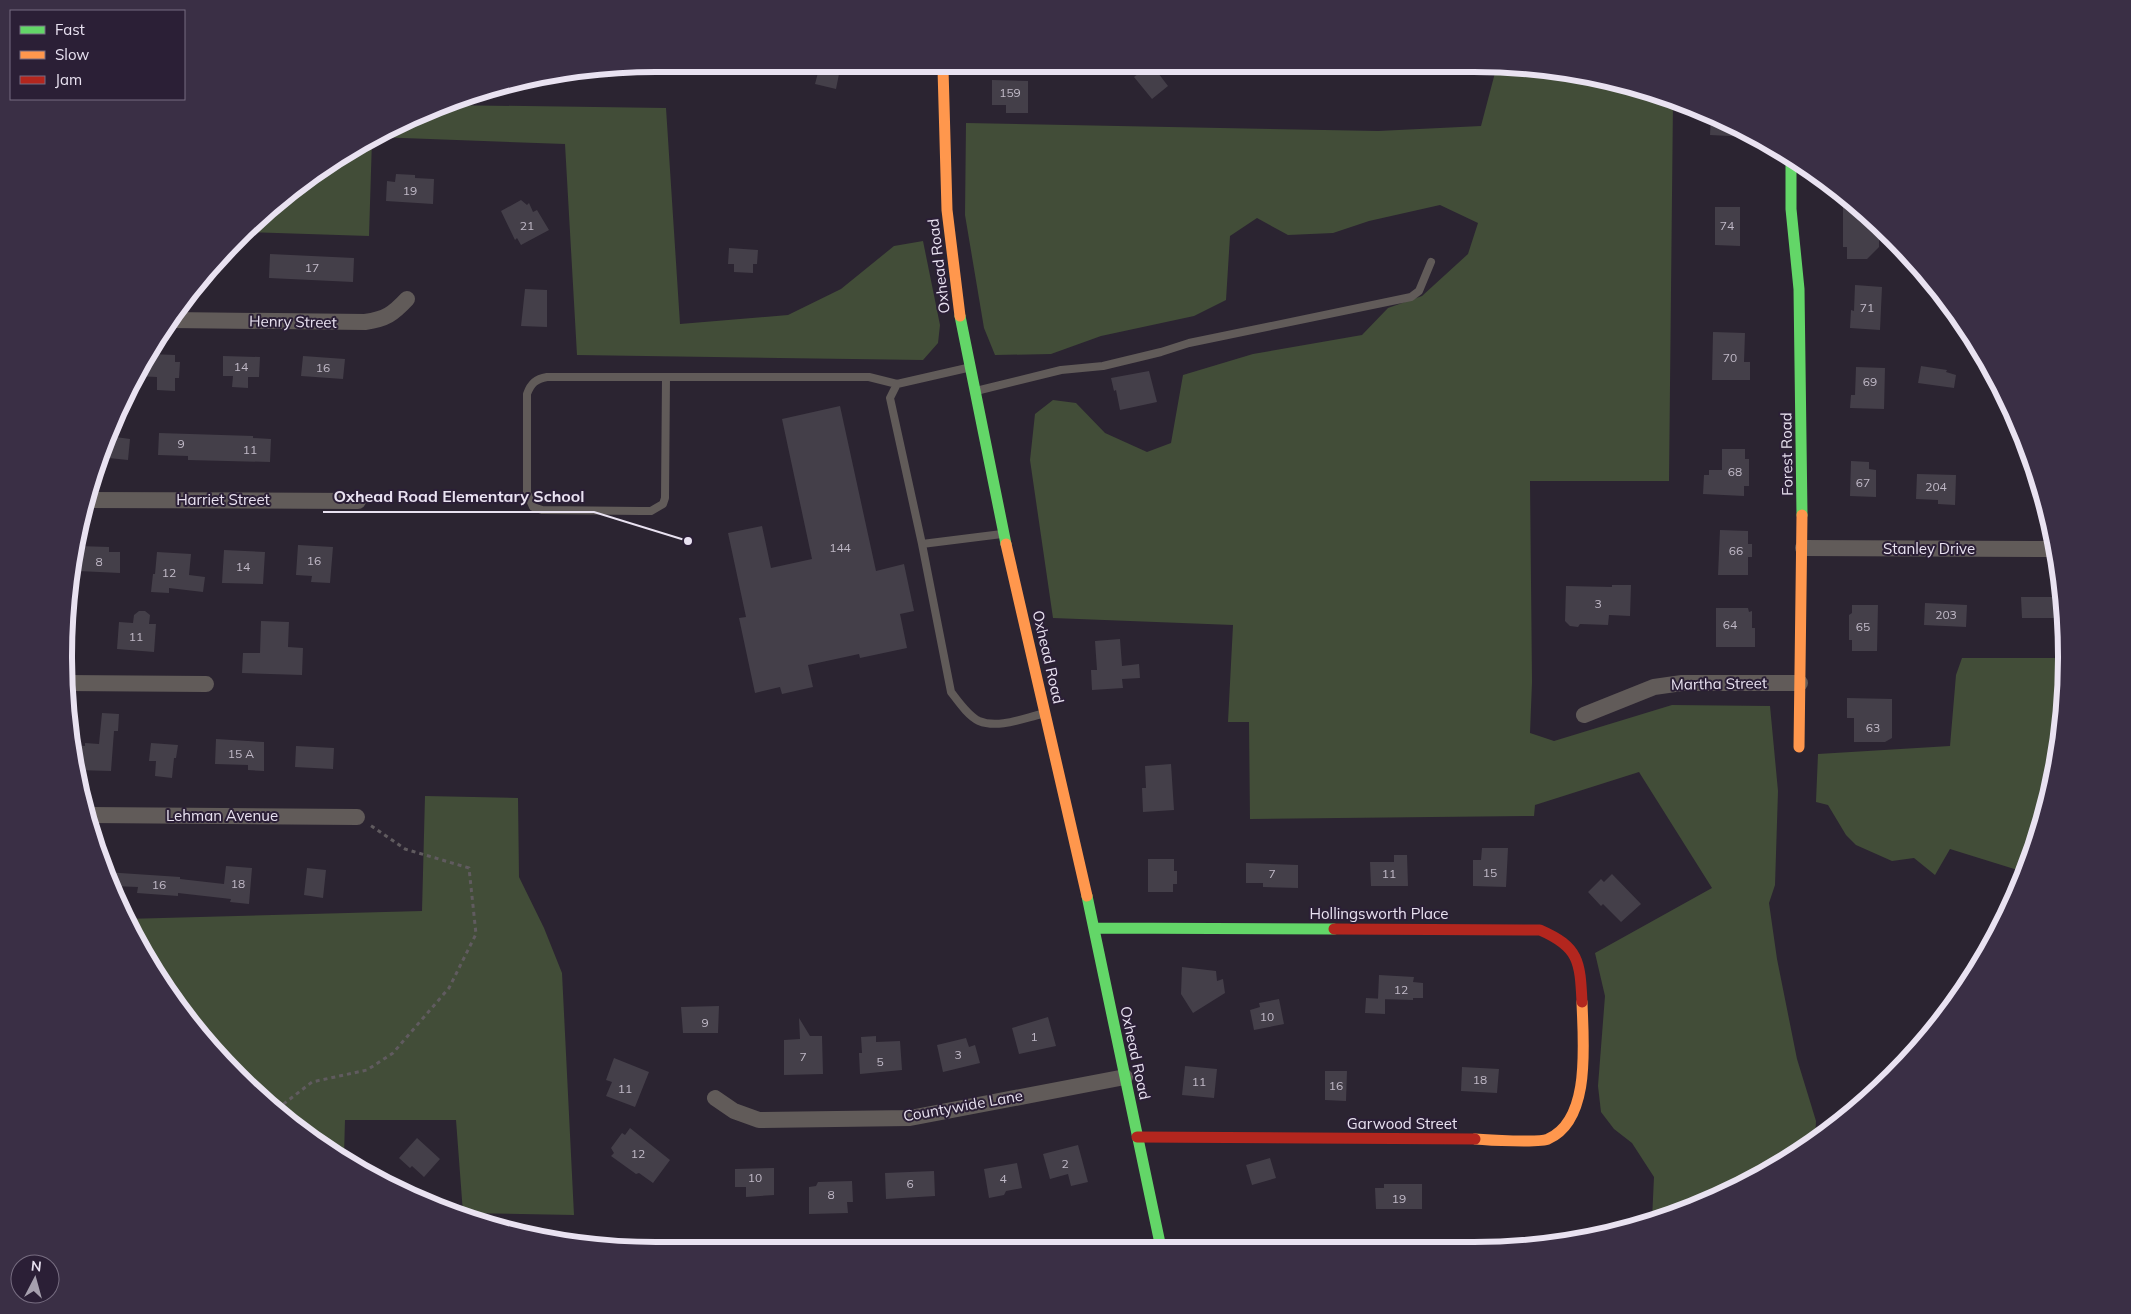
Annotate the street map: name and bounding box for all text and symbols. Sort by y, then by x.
legend [10,10,185,100]
text: Fast [55,20,85,39]
text: Slow [55,45,89,64]
text: Jam [55,70,82,89]
house number: 159 [999,85,1021,100]
house number: 19 [403,183,417,198]
house number: 21 [520,218,534,233]
street label: Oxhead Road [923,218,954,314]
house number: 74 [1720,218,1734,233]
house number: 17 [305,260,319,275]
house number: 71 [1860,300,1874,315]
street label: Henry Street [249,311,337,332]
house number: 70 [1723,350,1737,365]
house number: 14 [234,359,248,374]
house number: 16 [316,360,330,375]
house number: 69 [1863,374,1877,389]
street label: Forest Road [1776,412,1797,496]
house number: 9 [177,436,185,451]
house number: 11 [243,442,257,457]
house number: 68 [1728,464,1742,479]
house number: 67 [1856,475,1870,490]
house number: 204 [1925,479,1947,494]
callout: Oxhead Road Elementary School [323,481,594,512]
text: Oxhead Road Elementary School [334,486,584,506]
street label: Harriet Street [176,490,270,509]
street label: Stanley Drive [1883,539,1975,558]
house number: 144 [829,540,851,555]
house number: 66 [1729,543,1743,558]
house number: 16 [307,553,321,568]
house number: 8 [95,554,103,569]
house number: 14 [236,559,250,574]
house number: 12 [162,565,176,580]
house number: 3 [1594,596,1602,611]
house number: 203 [1935,607,1957,622]
street label: Oxhead Road [1029,608,1068,705]
house number: 64 [1723,617,1737,632]
house number: 65 [1856,619,1870,634]
house number: 11 [129,629,143,644]
street label: Martha Street [1671,673,1767,694]
house number: 63 [1866,720,1880,735]
house number: 15 A [228,746,254,761]
street label: Lehman Avenue [166,806,278,825]
house number: 15 [1483,865,1497,880]
house number: 7 [1268,866,1276,881]
house number: 11 [1382,866,1396,881]
house number: 18 [231,876,245,891]
house number: 16 [152,877,166,892]
street label: Hollingsworth Place [1310,904,1448,923]
house number: 12 [1394,982,1408,997]
street label: Oxhead Road [1116,1004,1155,1101]
house number: 10 [1260,1009,1274,1024]
house number: 9 [701,1015,709,1030]
house number: 1 [1030,1029,1038,1044]
house number: 3 [954,1047,962,1062]
house number: 7 [799,1049,807,1064]
house number: 5 [876,1054,884,1069]
house number: 18 [1473,1072,1487,1087]
house number: 11 [1192,1074,1206,1089]
house number: 16 [1329,1078,1343,1093]
house number: 11 [618,1081,632,1096]
street label: Countywide Lane [902,1086,1024,1125]
street label: Garwood Street [1347,1114,1457,1133]
house number: 12 [631,1146,645,1161]
house number: 2 [1061,1156,1069,1171]
house number: 10 [748,1170,762,1185]
house number: 4 [999,1171,1007,1186]
house number: 6 [906,1176,914,1191]
house number: 8 [827,1187,835,1202]
house number: 19 [1392,1191,1406,1206]
north arrow [10,1254,60,1304]
text: N [30,1257,43,1276]

